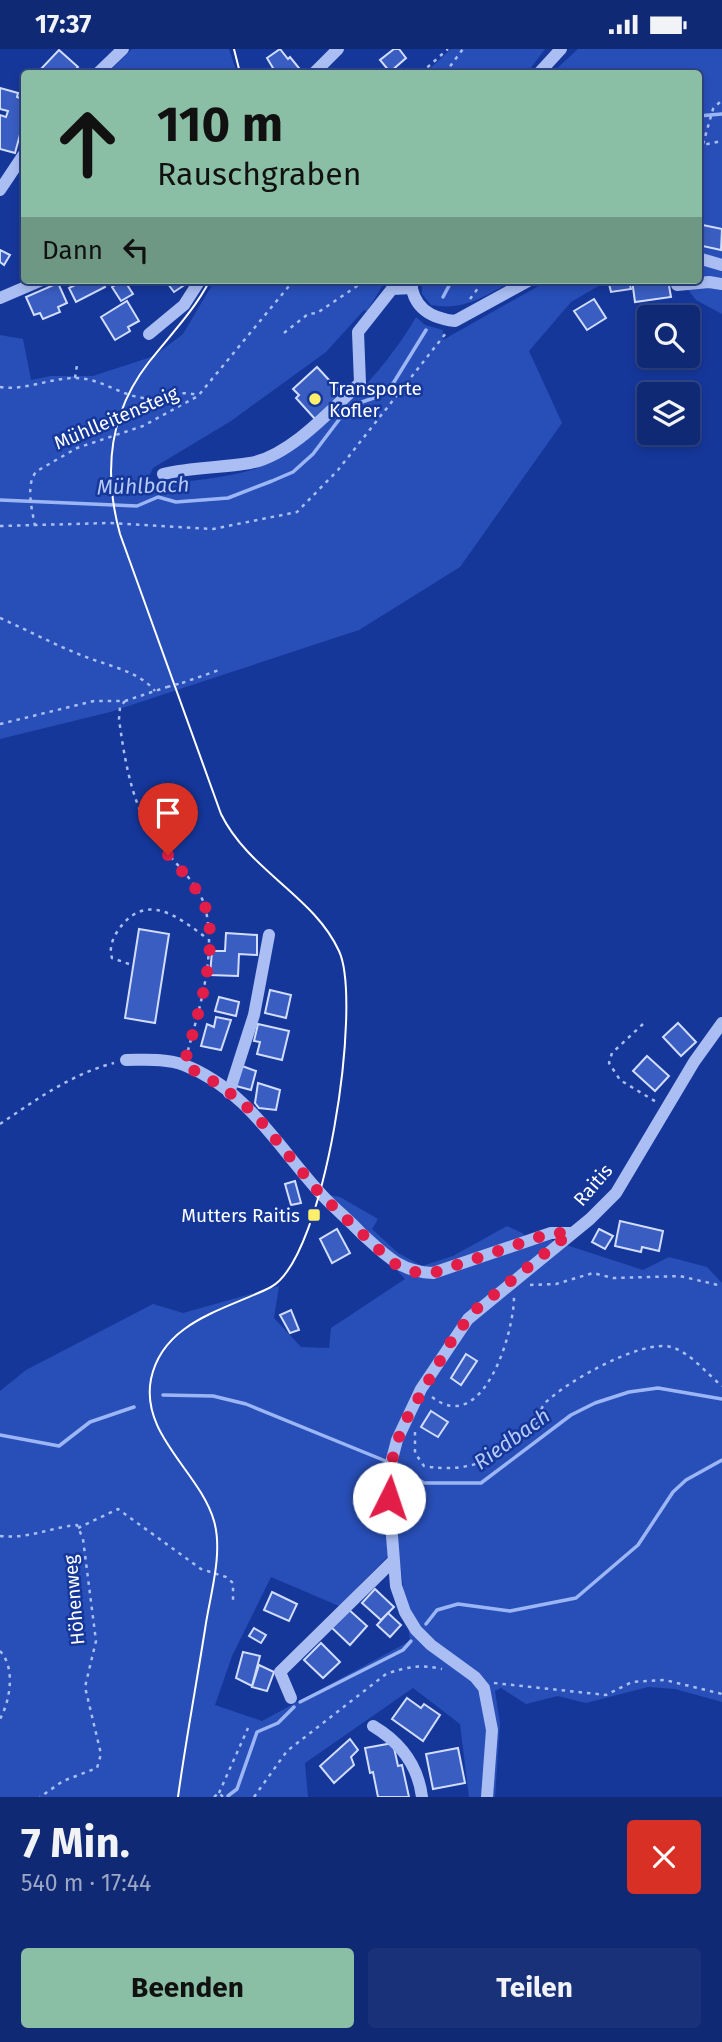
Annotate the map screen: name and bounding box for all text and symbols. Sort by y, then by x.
text: 17:37 [35,9,91,40]
text: 110 m [157,95,283,154]
icon: ahead [42,98,133,189]
text: Rauschgraben [157,155,362,193]
icon: left [117,231,155,269]
text: Dann [42,235,103,266]
map controls [637,305,700,445]
button: search [637,305,700,368]
place label: Transporte Kofler [329,377,422,422]
street label: Mühlleitensteig [50,381,182,455]
button: layers [637,382,700,445]
marker: Transporte Kofler [307,391,323,407]
water label: Mühlbach [96,471,190,501]
pin [138,783,198,855]
icon: arrive [149,794,187,832]
street label: Raitis [569,1159,618,1211]
place label: Mutters Raitis [181,1204,300,1227]
marker: Mutters Raitis [306,1207,322,1223]
water label: Riedbach [469,1403,555,1475]
position arrow [352,1461,426,1535]
street label: Höhenweg [59,1554,89,1646]
text: 7 Min. [21,1818,130,1868]
button: close [627,1820,701,1894]
text: 540 m · 17:44 [21,1869,151,1897]
button: Beenden [21,1948,354,2028]
button: Teilen [368,1948,701,2028]

